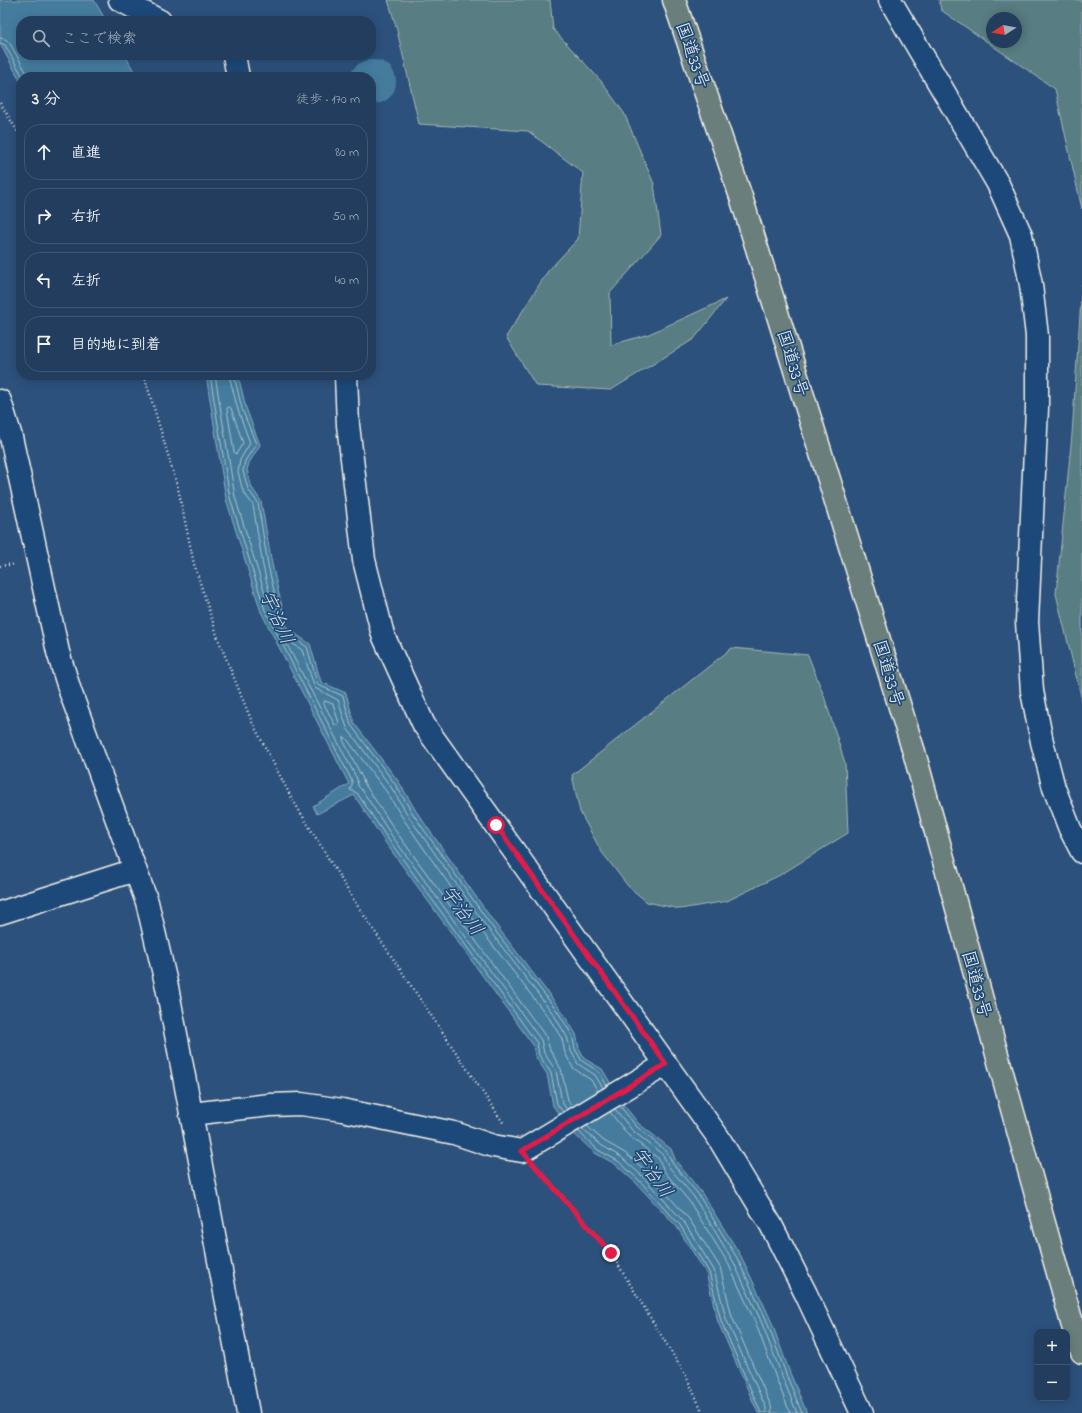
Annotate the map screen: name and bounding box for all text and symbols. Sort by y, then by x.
north arrow [986,12,1022,48]
search box [16,16,376,60]
street label: 国道33号 [668,19,715,92]
icon: search [30,27,52,49]
text: ここで検索 [62,28,137,50]
text: 3 分 [32,87,60,112]
text: 徒歩 · 170 m [296,90,360,109]
icon: ahead [33,141,55,163]
text: 直進 [71,142,101,164]
text: 80 m [335,143,359,162]
icon: right [33,205,55,227]
text: 右折 [71,206,101,228]
text: 50 m [333,207,359,226]
icon: left [33,269,55,291]
text: 左折 [71,270,101,292]
text: 40 m [335,271,359,290]
street label: 国道33号 [769,327,814,400]
icon: arrive [33,333,55,355]
text: 目的地に到着 [71,334,161,356]
water label: 宇治川 [252,586,300,650]
street label: 国道33号 [865,637,910,710]
route start [487,816,505,834]
water label: 宇治川 [433,881,489,942]
street label: 国道33号 [954,948,997,1021]
water label: 宇治川 [624,1142,678,1205]
route end [602,1244,620,1262]
map controls [1034,1329,1070,1401]
button: + [1034,1329,1070,1365]
button: − [1034,1365,1070,1401]

